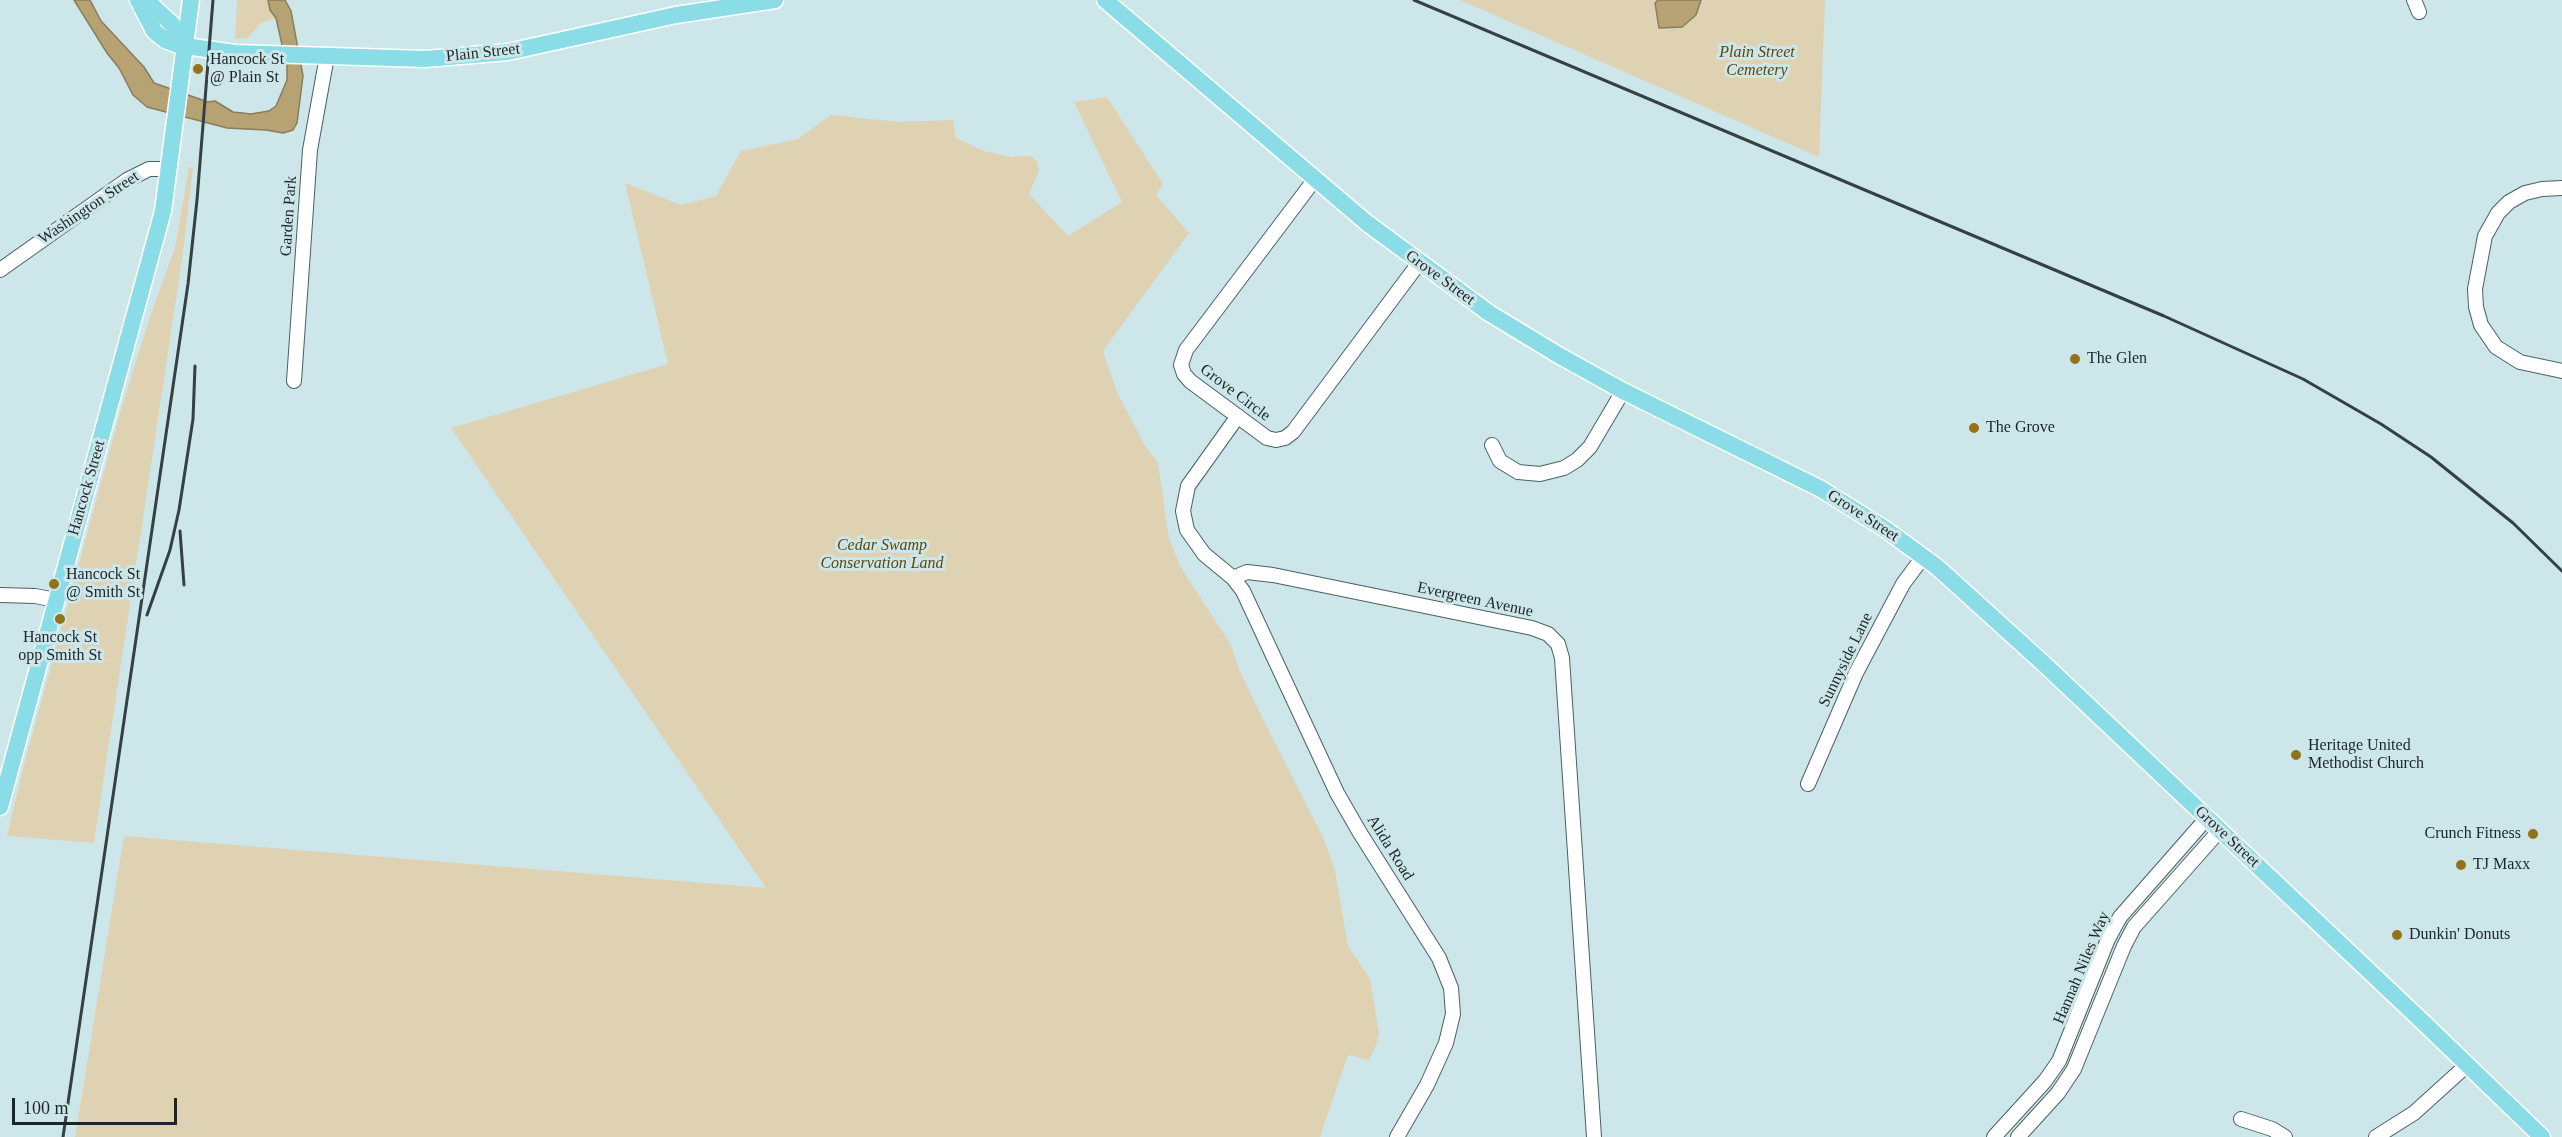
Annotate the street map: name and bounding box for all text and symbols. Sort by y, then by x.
street label: Plain Street [445,40,521,66]
park label: Plain Street Cemetery [1719,43,1795,81]
place label: Hancock St @ Plain St [210,50,284,88]
marker: Hancock St @ Plain St [191,62,205,76]
street label: Washington Street [35,167,143,249]
street label: Garden Park [277,175,301,257]
street label: Grove Street [1401,246,1479,310]
place label: The Glen [2087,349,2147,369]
marker: The Glen [2068,352,2082,366]
street label: Grove Circle [1196,360,1274,426]
place label: The Grove [1986,418,2055,438]
marker: The Grove [1967,421,1981,435]
street label: Hancock Street [64,438,110,538]
street label: Grove Street [1824,486,1902,546]
park label: Cedar Swamp Conservation Land [820,536,944,574]
place label: Hancock St @ Smith St [66,565,140,603]
marker: Hancock St @ Smith St [47,577,61,591]
street label: Evergreen Avenue [1415,578,1535,622]
street label: Sunnyside Lane [1815,610,1877,710]
marker: Hancock St opp Smith St [53,612,67,626]
place label: Hancock St opp Smith St [18,628,102,666]
place label: Heritage United Methodist Church [2308,736,2424,774]
marker: Heritage United Methodist Church [2289,748,2303,762]
street label: Grove Street [2191,802,2263,872]
street label: Alida Road [1362,812,1418,884]
place label: Crunch Fitness [2425,824,2521,844]
marker: Crunch Fitness [2526,827,2540,841]
place label: TJ Maxx [2473,855,2530,875]
marker: TJ Maxx [2454,858,2468,872]
street label: Hannah Niles Way [2050,909,2114,1027]
place label: Dunkin' Donuts [2409,925,2510,945]
marker: Dunkin' Donuts [2390,928,2404,942]
scale bar [15,1086,180,1124]
text: 100 m [23,1098,69,1118]

